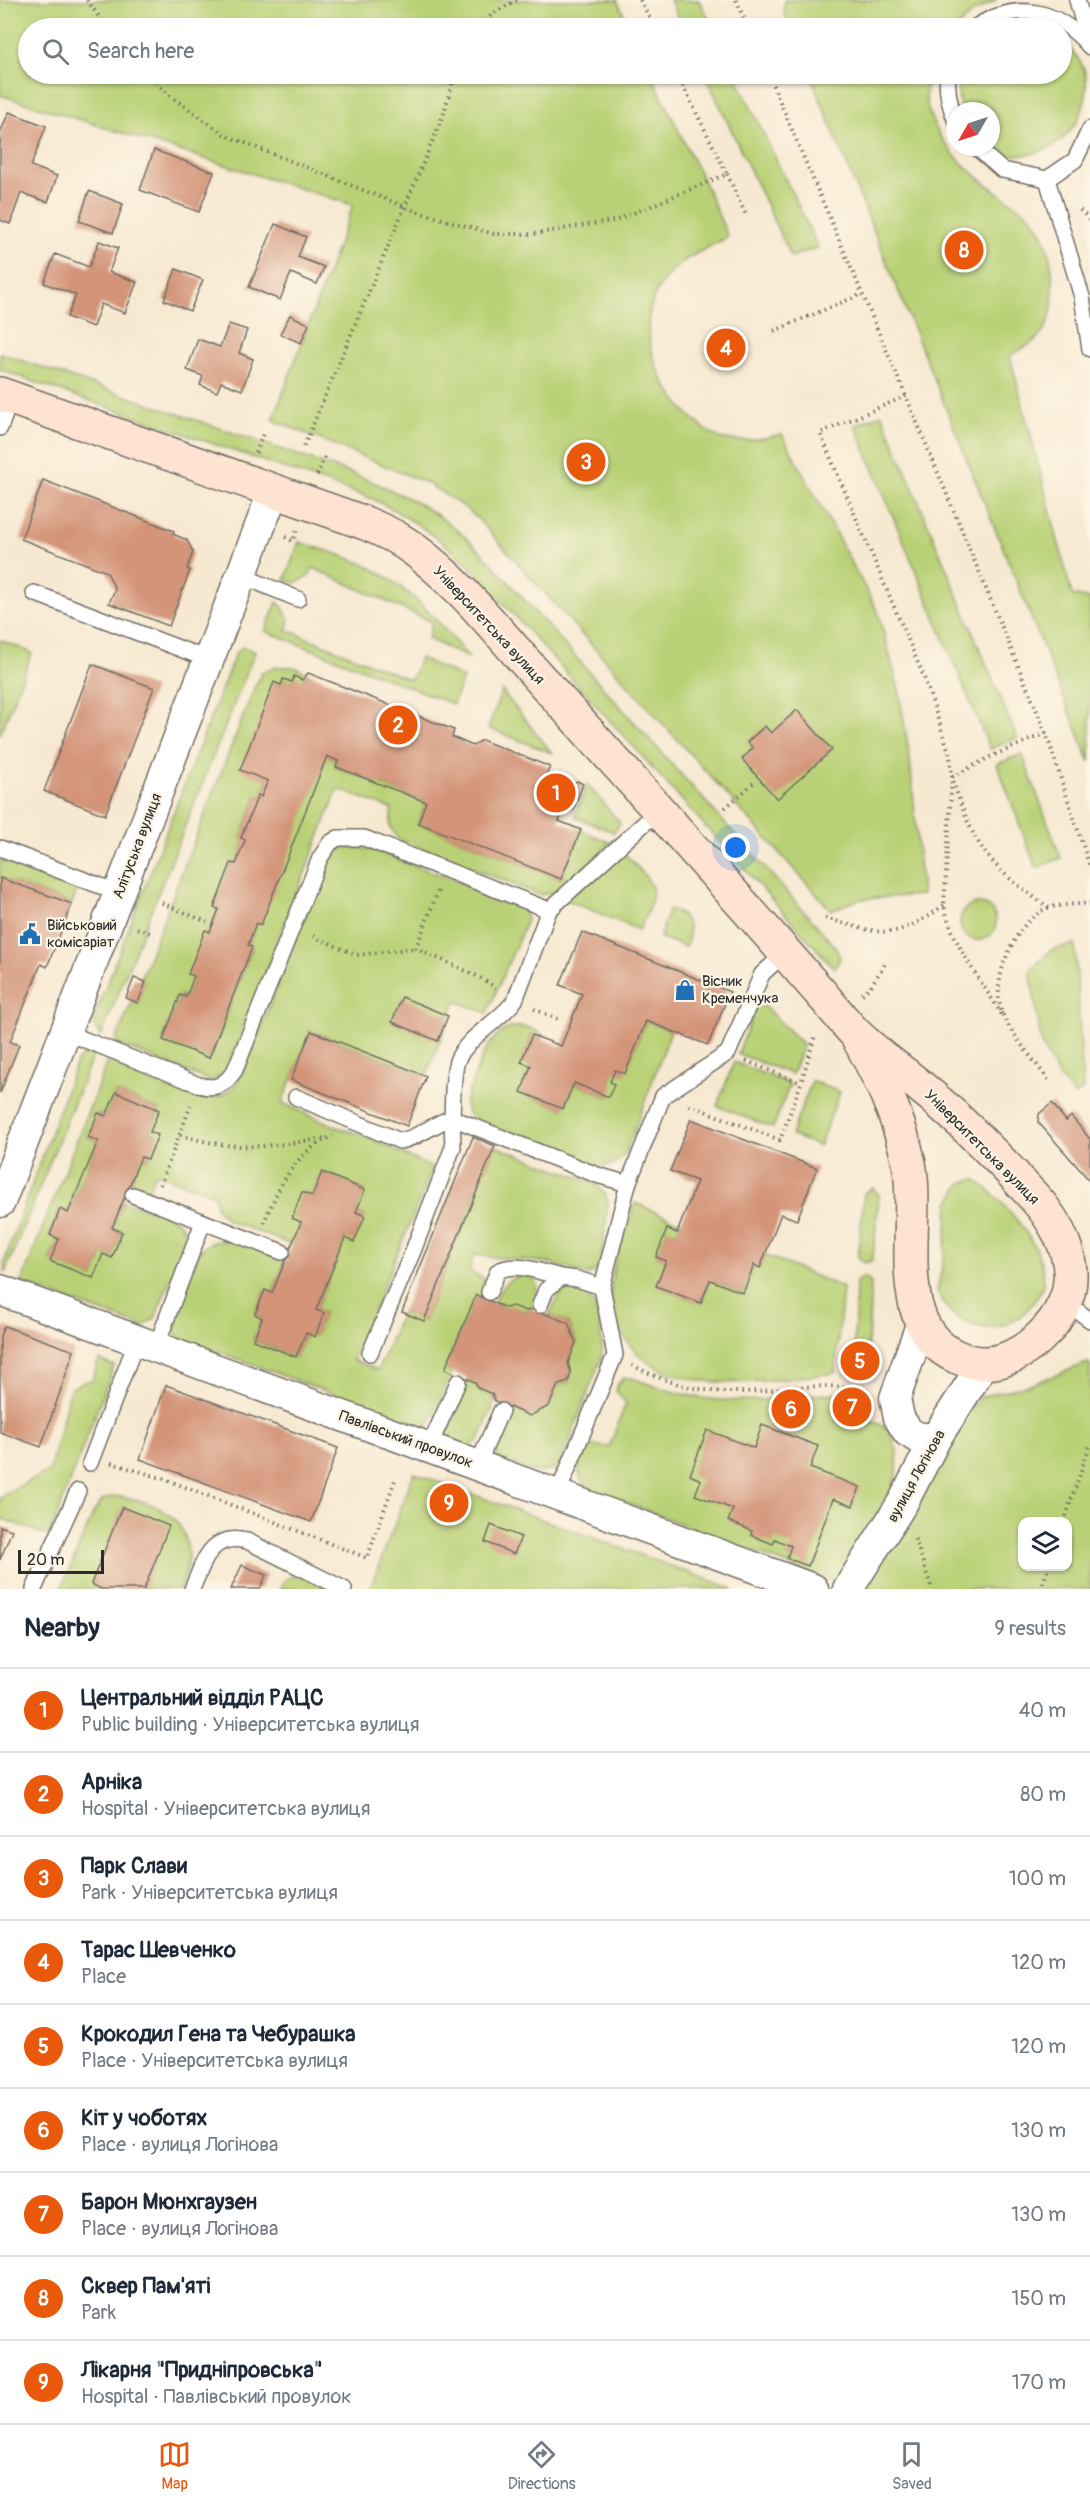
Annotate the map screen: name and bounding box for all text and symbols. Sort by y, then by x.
search box [18,18,1072,84]
icon: search [39,35,72,68]
text: Search here [87,37,194,65]
north arrow [946,102,1000,156]
pin: 8 [944,228,984,272]
pin: 4 [706,326,746,370]
pin: 3 [566,440,606,484]
street label: Університетська вулиця [429,562,548,689]
pin: 2 [378,702,418,748]
pin: 1 [536,770,576,816]
street label: Алітуська вулиця [109,791,166,902]
your location [721,833,750,862]
place label: Військовий комісаріат [47,916,117,952]
public building icon: Військовий комісаріат [18,922,42,946]
place label: Вісник Кременчука [702,972,779,1008]
shop icon: Вісник Кременчука [673,978,697,1002]
street label: Університетська вулиця [920,1086,1043,1209]
pin: 5 [840,1338,880,1384]
pin: 7 [832,1384,872,1430]
pin: 6 [772,1386,810,1432]
street label: Павлівський провулок [336,1406,476,1473]
street label: вулиця Логінова [883,1427,950,1526]
pin: 9 [430,1480,468,1526]
map controls [1018,1517,1072,1571]
button: layers [1018,1517,1072,1571]
scale bar [18,1547,104,1574]
text: 20 m [27,1550,65,1570]
text: Nearby [24,1612,100,1644]
text: 9 results [994,1616,1066,1641]
text: Центральний відділ РАЦС [81,1684,324,1712]
text: 1 [40,1698,47,1723]
text: 40 m [1019,1698,1066,1723]
text: Public building · Університетська вулиця [81,1712,419,1737]
text: Арніка [81,1768,142,1796]
text: 2 [38,1782,49,1807]
text: 80 m [1020,1782,1066,1807]
text: Hospital · Університетська вулиця [81,1796,370,1821]
text: Парк Слави [81,1852,187,1880]
text: 3 [38,1866,49,1891]
text: 100 m [1009,1866,1066,1891]
text: Park · Університетська вулиця [81,1880,338,1905]
text: Тарас Шевченко [81,1936,236,1964]
text: 4 [38,1950,49,1975]
text: 120 m [1011,1950,1066,1975]
text: Place [81,1964,126,1989]
text: Крокодил Гена та Чебурашка [81,2020,356,2048]
text: 5 [38,2034,49,2059]
text: 120 m [1011,2034,1066,2059]
text: Place · Університетська вулиця [81,2048,348,2073]
text: Кіт у чоботях [81,2104,207,2132]
text: 6 [38,2118,49,2143]
text: 130 m [1011,2118,1066,2143]
text: Place · вулиця Логінова [81,2132,278,2157]
text: Барон Мюнхгаузен [81,2188,257,2216]
text: 7 [38,2202,49,2227]
text: 130 m [1011,2202,1066,2227]
text: Place · вулиця Логінова [81,2216,278,2241]
text: Сквер Пам'яті [81,2272,210,2300]
text: 8 [38,2286,49,2311]
text: 150 m [1012,2286,1066,2311]
text: Park [81,2300,116,2325]
text: Лікарня "Придніпровська" [81,2356,323,2384]
text: 9 [38,2370,49,2395]
text: 170 m [1012,2370,1066,2395]
text: Hospital · Павлівський провулок [81,2384,352,2409]
tab: Map [158,2438,191,2494]
tab: Directions [508,2438,576,2494]
tab: Saved [892,2438,932,2494]

